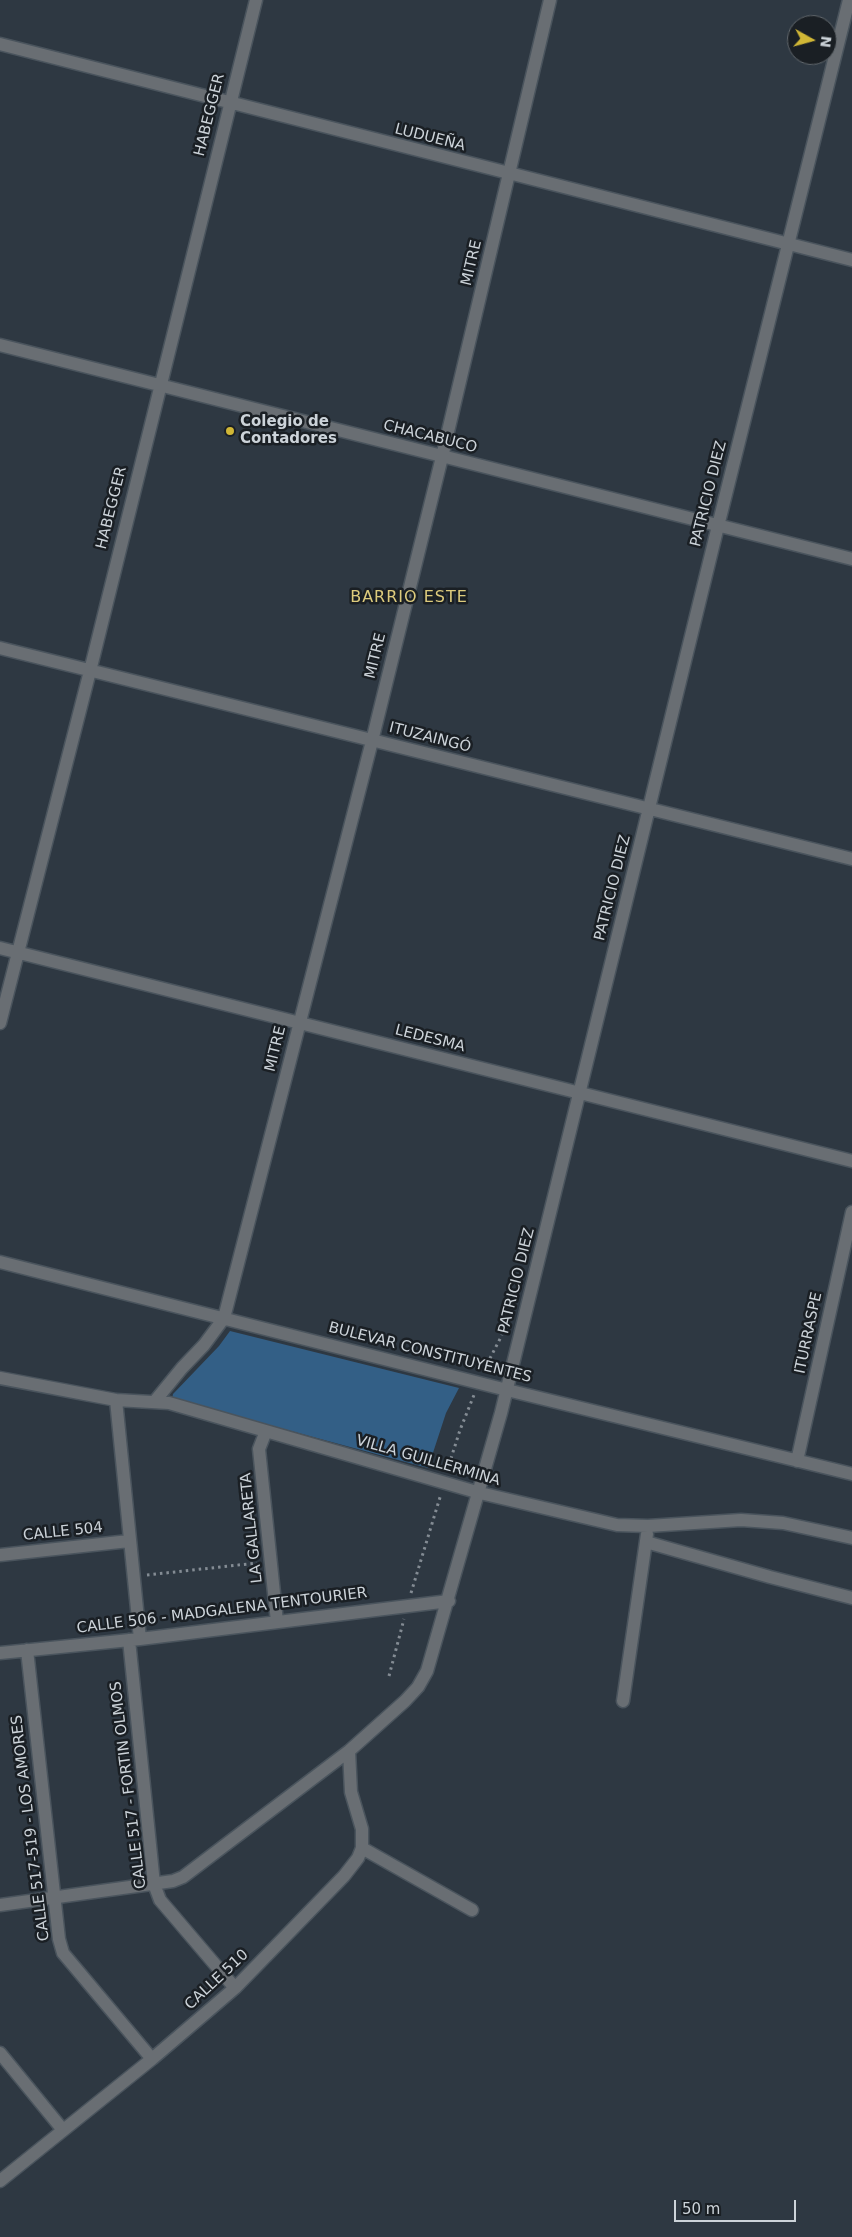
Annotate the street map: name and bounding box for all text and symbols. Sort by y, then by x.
north arrow [787,15,837,65]
text: N [817,35,835,48]
street label: HABEGGER [191,72,229,158]
street label: LUDUEÑA [393,121,467,155]
street label: MITRE [458,238,486,288]
place label: Colegio de Contadores [240,413,337,448]
street label: CHACABUCO [381,417,479,457]
marker: Colegio de Contadores [224,425,236,437]
street label: PATRICIO DIEZ [687,439,731,549]
street label: HABEGGER [93,465,131,551]
district label: BARRIO ESTE [349,588,469,608]
street label: MITRE [362,631,390,681]
street label: ITUZAINGÓ [387,719,473,757]
street label: PATRICIO DIEZ [591,833,635,943]
street label: LEDESMA [393,1022,467,1056]
street label: MITRE [262,1024,290,1074]
street label: PATRICIO DIEZ [495,1226,539,1336]
street label: ITURRASPE [792,1290,826,1376]
street label: BULEVAR CONSTITUYENTES [327,1319,533,1387]
street label: VILLA GUILLERMINA [354,1432,502,1490]
street label: LA GALLARETA [237,1472,267,1584]
street label: CALLE 504 [22,1519,104,1545]
street label: CALLE 506 - MADGALENA TENTOURIER [76,1584,368,1638]
street label: CALLE 517 - FORTIN OLMOS [107,1680,151,1890]
street label: CALLE 517-519 - LOS AMORES [8,1714,54,1942]
street label: CALLE 510 [181,1946,253,2014]
scale bar [677,2190,800,2222]
text: 50 m [682,2200,720,2218]

